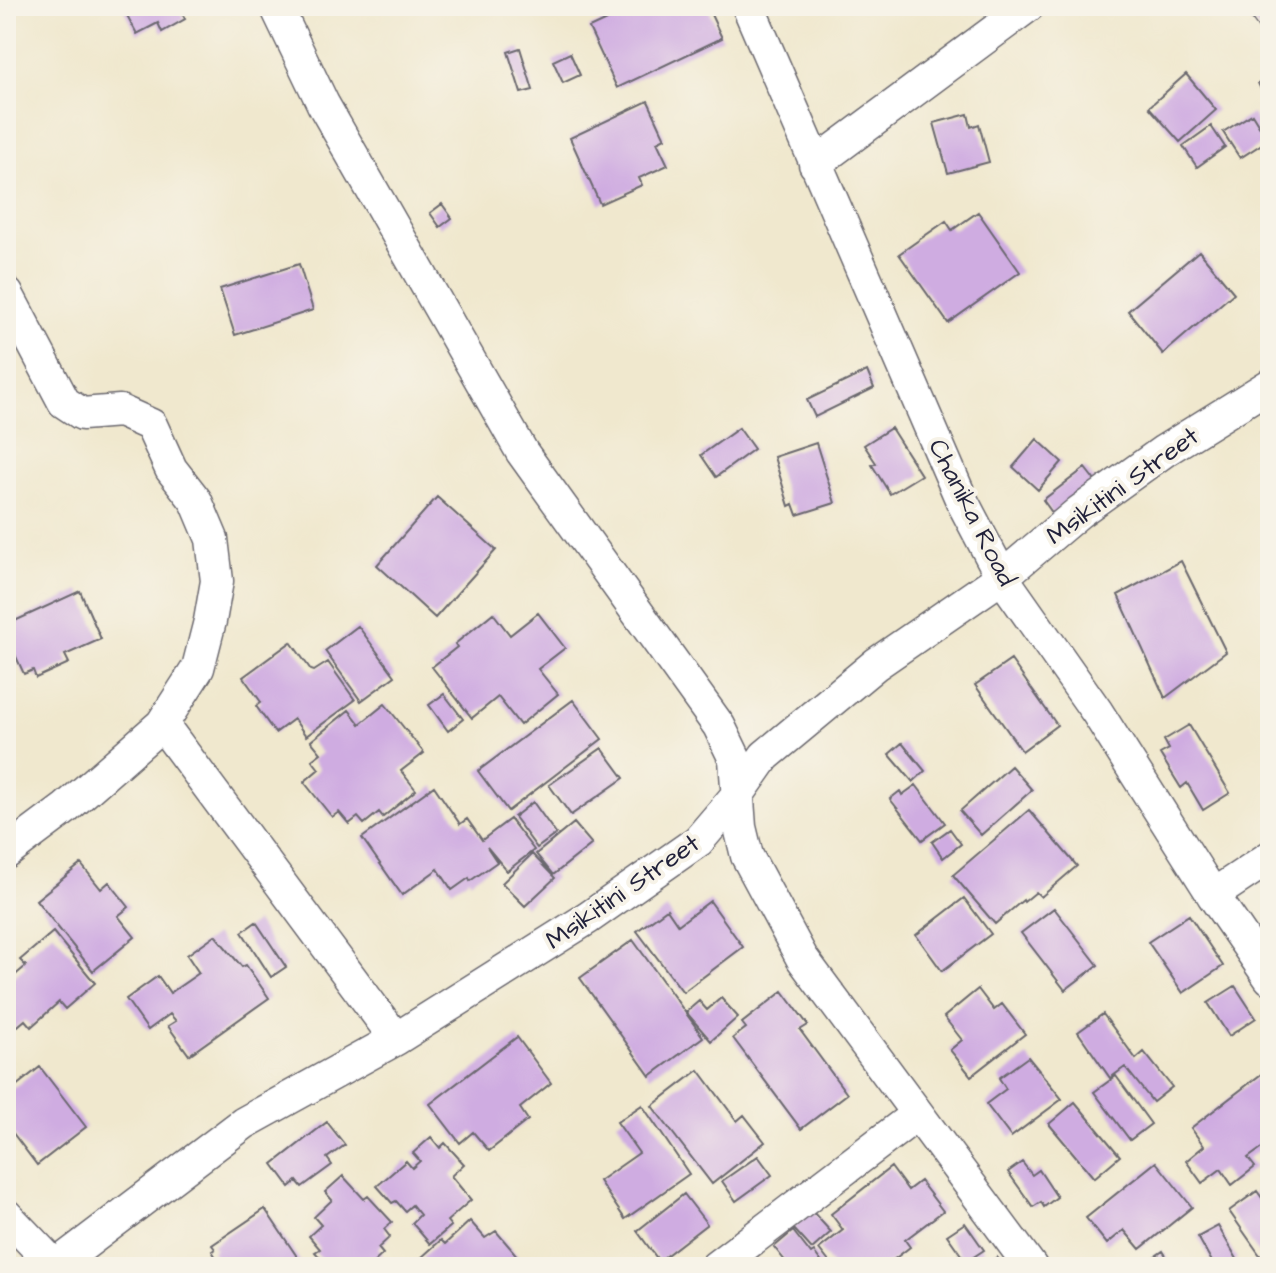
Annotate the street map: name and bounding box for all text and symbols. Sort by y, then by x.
street label: Msikitini Street [1039,418,1207,553]
street label: Chanika Road [920,433,1025,592]
street label: Msikitini Street [538,825,707,958]

